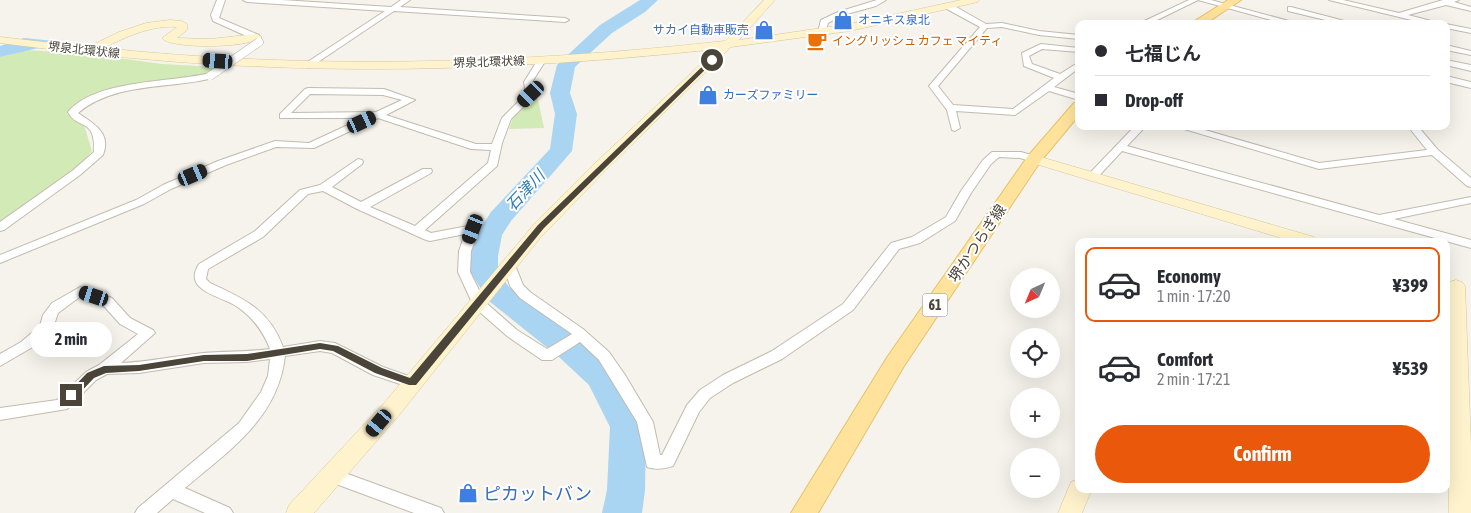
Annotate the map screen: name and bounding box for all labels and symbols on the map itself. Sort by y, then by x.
shop icon: オニキス泉北 [832,9,854,31]
place label: オニキス泉北 [858,13,930,27]
shop icon: サカイ自動車販売 [753,19,775,41]
place label: サカイ自動車販売 [653,23,749,37]
cafe icon: イングリッシュ カフェ マイティ [806,30,828,52]
place label: イングリッシュ カフェ マイティ [832,34,1002,48]
street label: 堺泉北環状線 [47,39,121,61]
route start [701,49,723,71]
car [202,52,233,70]
street label: 堺泉北環状線 [453,54,525,70]
car [514,78,547,110]
shop icon: カーズファミリー [697,84,719,106]
place label: カーズファミリー [723,88,818,102]
car [345,109,378,135]
car [176,162,209,188]
water label: 石津川 [502,165,549,214]
street label: 堺かつらぎ線 [945,201,1009,285]
car [460,212,485,246]
north arrow [1010,268,1060,318]
car [77,284,110,308]
road number: 61 [922,294,948,316]
callout: 2 min [30,322,112,358]
route end [60,384,82,406]
car [363,407,394,439]
shop icon: ピカットバン [457,482,479,504]
place label: ピカットバン [483,483,592,504]

